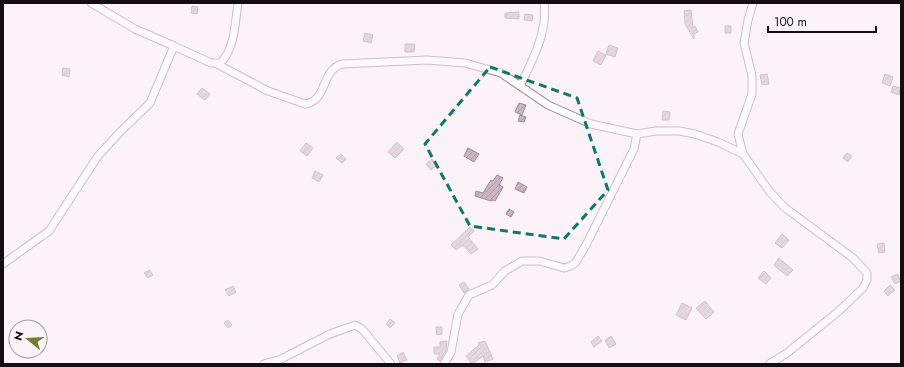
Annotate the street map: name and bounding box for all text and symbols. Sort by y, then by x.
scale bar [768,8,876,34]
text: 100 m [774,13,807,31]
north arrow [8,319,48,359]
text: N [10,329,27,343]

